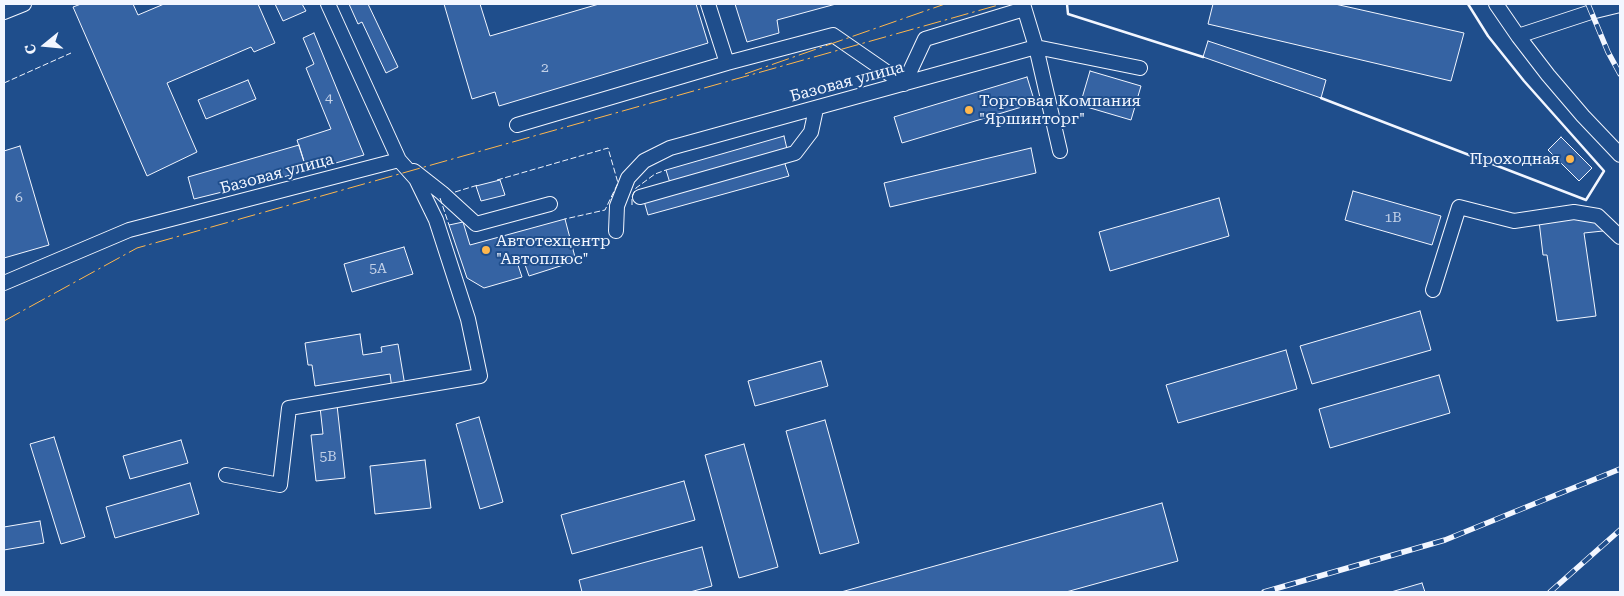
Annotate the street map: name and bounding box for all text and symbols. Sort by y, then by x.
north arrow [20,20,70,70]
text: С [22,42,40,56]
street label: Базовая улица [788,58,906,106]
house number: 2 [541,60,549,76]
house number: 4 [325,90,333,106]
place label: Торговая Компания "Яршинторг" [979,91,1141,129]
marker: Торговая Компания "Яршинторг" [963,104,975,116]
place label: Проходная [1469,149,1560,169]
street label: Базовая улица [218,150,336,198]
marker: Проходная [1564,153,1576,165]
house number: 6 [15,190,23,206]
house number: 1В [1384,210,1402,226]
place label: Автотехцентр "Автоплюс" [496,231,611,269]
marker: Автотехцентр "Автоплюс" [480,244,492,256]
house number: 5А [369,261,387,277]
house number: 5В [319,449,337,465]

